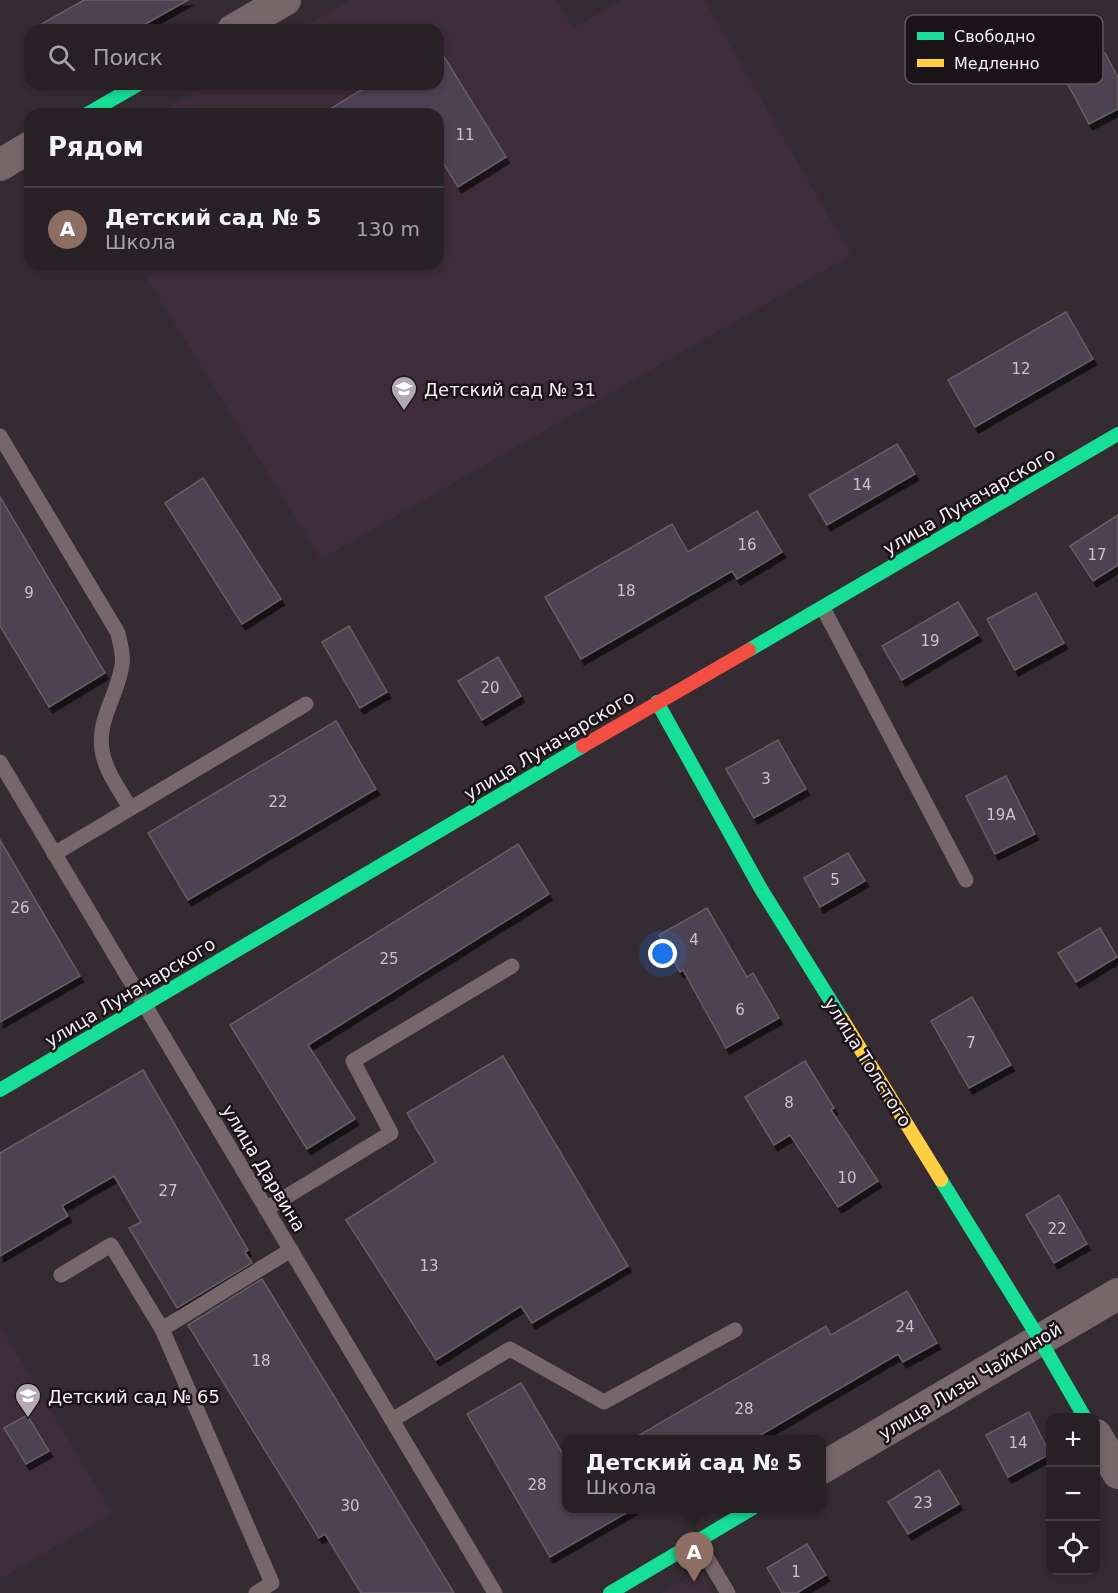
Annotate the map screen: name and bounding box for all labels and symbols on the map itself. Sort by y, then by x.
legend [905,15,1103,84]
text: Свободно [954,27,1035,46]
text: Медленно [954,54,1040,73]
house number: 11 [455,126,475,144]
house number: 12 [1011,360,1031,378]
school or university icon: Детский сад № 31 [389,374,419,412]
place label: Детский сад № 31 [424,379,596,400]
street label: улица Луначарского [879,443,1059,559]
house number: 14 [852,476,872,494]
house number: 16 [737,536,757,554]
house number: 17 [1087,546,1107,564]
house number: 18 [616,582,636,600]
house number: 9 [24,584,34,602]
house number: 19 [920,632,940,650]
house number: 20 [480,679,500,697]
street label: улица Луначарского [460,686,638,804]
house number: 3 [761,770,771,788]
house number: 22 [268,793,288,811]
house number: 19А [986,806,1016,824]
house number: 5 [830,871,840,889]
house number: 26 [10,899,30,917]
house number: 4 [689,931,699,949]
street label: улица Луначарского [41,933,219,1051]
your location [648,939,677,968]
house number: 25 [379,950,399,968]
street label: улица Толстого [820,994,916,1130]
house number: 6 [735,1001,745,1019]
house number: 7 [966,1034,976,1052]
house number: 8 [784,1094,794,1112]
street label: улица Дарвина [218,1101,310,1235]
house number: 10 [837,1169,857,1187]
house number: 27 [158,1182,178,1200]
house number: 22 [1047,1220,1067,1238]
house number: 13 [419,1257,439,1275]
street label: улица Лизы Чайкиной [875,1318,1065,1444]
house number: 24 [895,1318,915,1336]
house number: 18 [251,1352,271,1370]
school or university icon: Детский сад № 65 [13,1381,43,1419]
place label: Детский сад № 65 [48,1386,220,1407]
house number: 28 [734,1400,754,1418]
house number: 14 [1008,1434,1028,1452]
house number: 28 [527,1476,547,1494]
house number: 23 [913,1494,933,1512]
house number: 30 [340,1497,360,1515]
pin: A [674,1532,714,1582]
house number: 1 [791,1563,801,1581]

